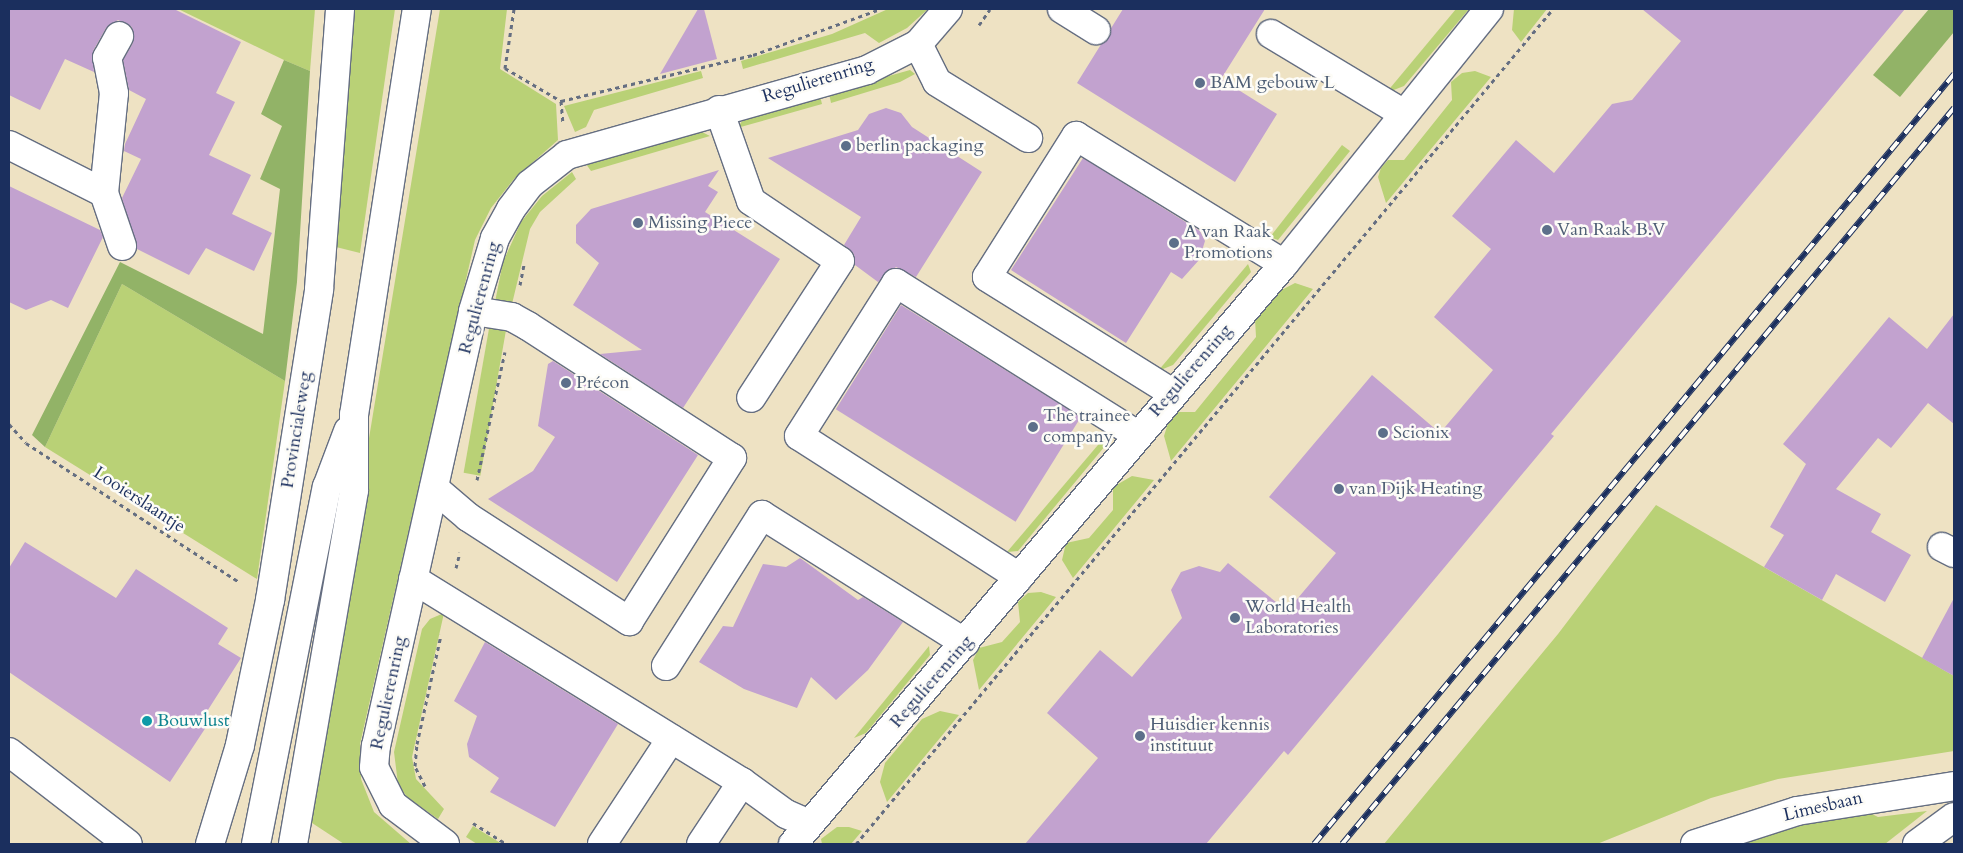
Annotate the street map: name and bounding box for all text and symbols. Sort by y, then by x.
street label: Regulierenring [760,54,876,108]
place label: BAM gebouw L [1210,72,1335,94]
marker: BAM gebouw L [1194,77,1206,89]
place label: berlin packaging [856,135,984,157]
marker: berlin packaging [840,140,852,152]
place label: Missing Piece [648,212,753,234]
marker: Missing Piece [632,217,644,229]
place label: Van Raak B.V [1557,219,1666,241]
place label: A van Raak Promotions [1184,222,1273,264]
marker: Van Raak B.V [1541,224,1553,236]
marker: A van Raak Promotions [1168,237,1180,249]
street label: Regulierenring [455,239,505,357]
street label: Regulierenring [1145,320,1237,422]
street label: Provincialeweg [277,370,317,490]
place label: Précon [576,372,630,394]
marker: Précon [560,377,572,389]
place label: The trainee company [1043,406,1131,448]
marker: The trainee company [1027,421,1039,433]
place label: Scionix [1393,422,1449,444]
marker: Scionix [1377,427,1389,439]
street label: Looierslaantje [89,462,189,538]
place label: van Dijk Heating [1349,478,1482,500]
marker: van Dijk Heating [1333,483,1345,495]
place label: World Health Laboratories [1245,597,1351,640]
marker: World Health Laboratories [1229,612,1241,624]
street label: Regulierenring [886,631,978,733]
street label: Regulierenring [366,634,412,752]
place label: Bouwlust [157,710,229,732]
marker: Bouwlust [141,715,153,727]
place label: Huisdier kennis instituut [1150,715,1270,758]
marker: Huisdier kennis instituut [1134,730,1146,742]
street label: Limesbaan [1781,787,1865,827]

